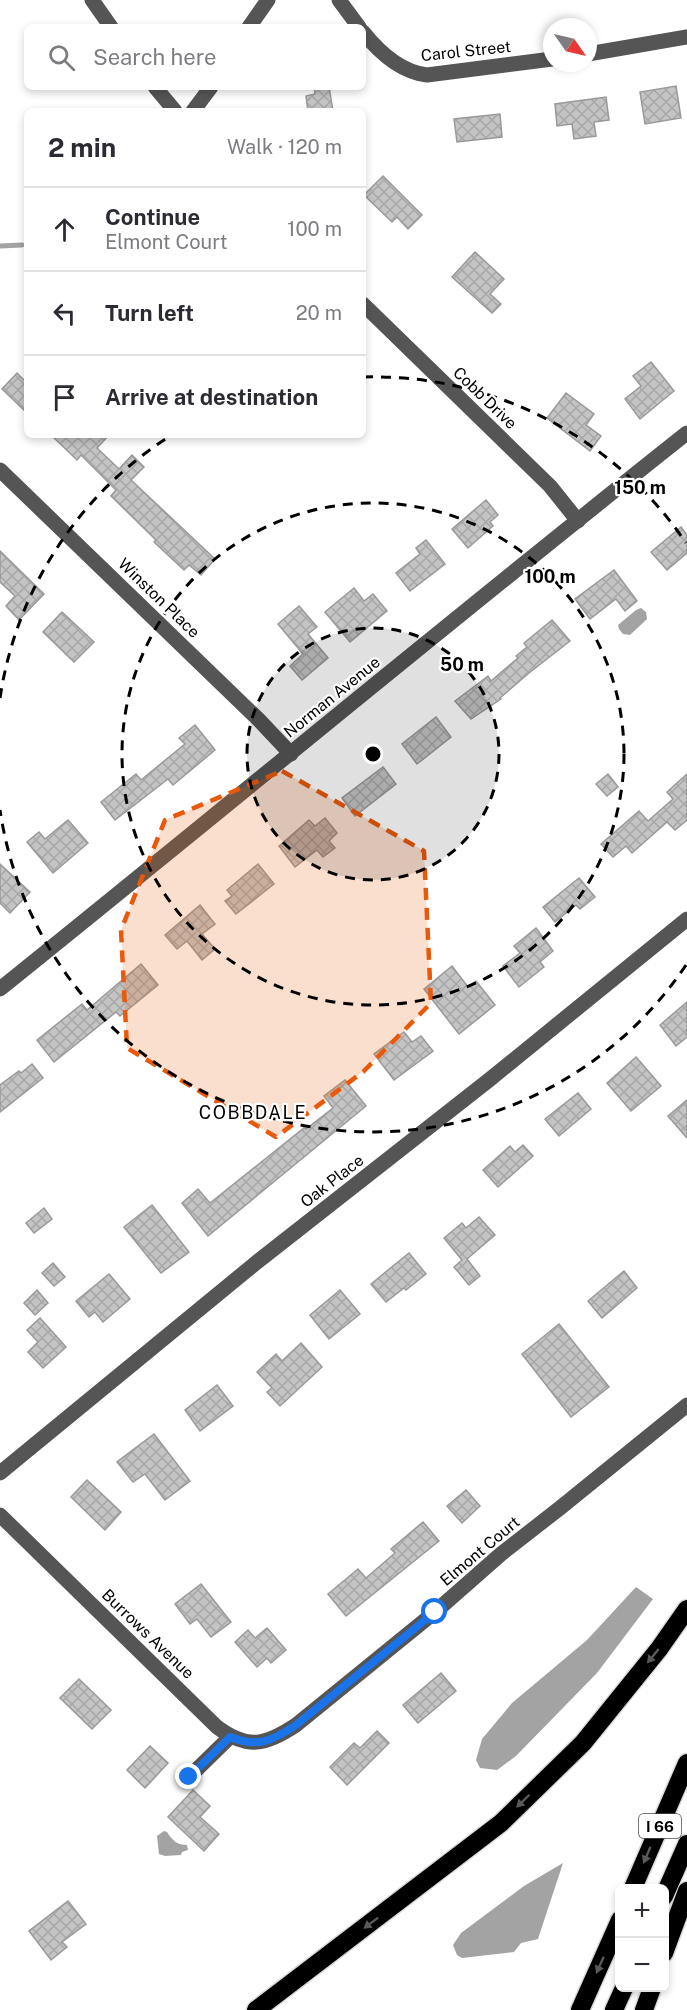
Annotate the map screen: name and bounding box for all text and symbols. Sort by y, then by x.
north arrow [543,18,597,72]
search box [24,24,366,90]
street label: Carol Street [420,37,512,65]
icon: search [45,41,78,74]
text: Search here [93,44,217,70]
text: 2 min [48,132,116,163]
text: Walk · 120 m [227,135,342,159]
text: Continue [105,204,200,230]
icon: ahead [48,213,81,246]
text: 100 m [287,217,342,241]
text: Elmont Court [105,230,228,254]
icon: left [48,297,81,330]
text: Turn left [105,300,194,326]
text: 20 m [296,301,342,325]
street label: Cobb Drive [449,363,521,433]
icon: arrive [48,381,81,414]
text: Arrive at destination [105,384,318,410]
text: 150 m [614,477,666,498]
street label: Winston Place [114,554,204,642]
text: 100 m [524,566,576,587]
street label: Norman Avenue [280,652,384,742]
text: 50 m [440,654,484,675]
centre of rings [363,744,383,764]
district label: COBBDALE [199,1102,307,1123]
street label: Oak Place [297,1150,367,1212]
street label: Elmont Court [436,1512,524,1590]
street label: Burrows Avenue [98,1585,198,1683]
route start [421,1598,447,1624]
one-way arrow [647,1649,659,1664]
route end [175,1763,201,1789]
one-way arrow [517,1794,531,1808]
road number: I 66 [639,1814,681,1838]
one-way arrow [643,1847,652,1864]
map controls [615,1884,669,1992]
button: + [615,1884,669,1938]
one-way arrow [363,1917,379,1929]
button: − [615,1938,669,1992]
one-way arrow [595,1956,604,1973]

